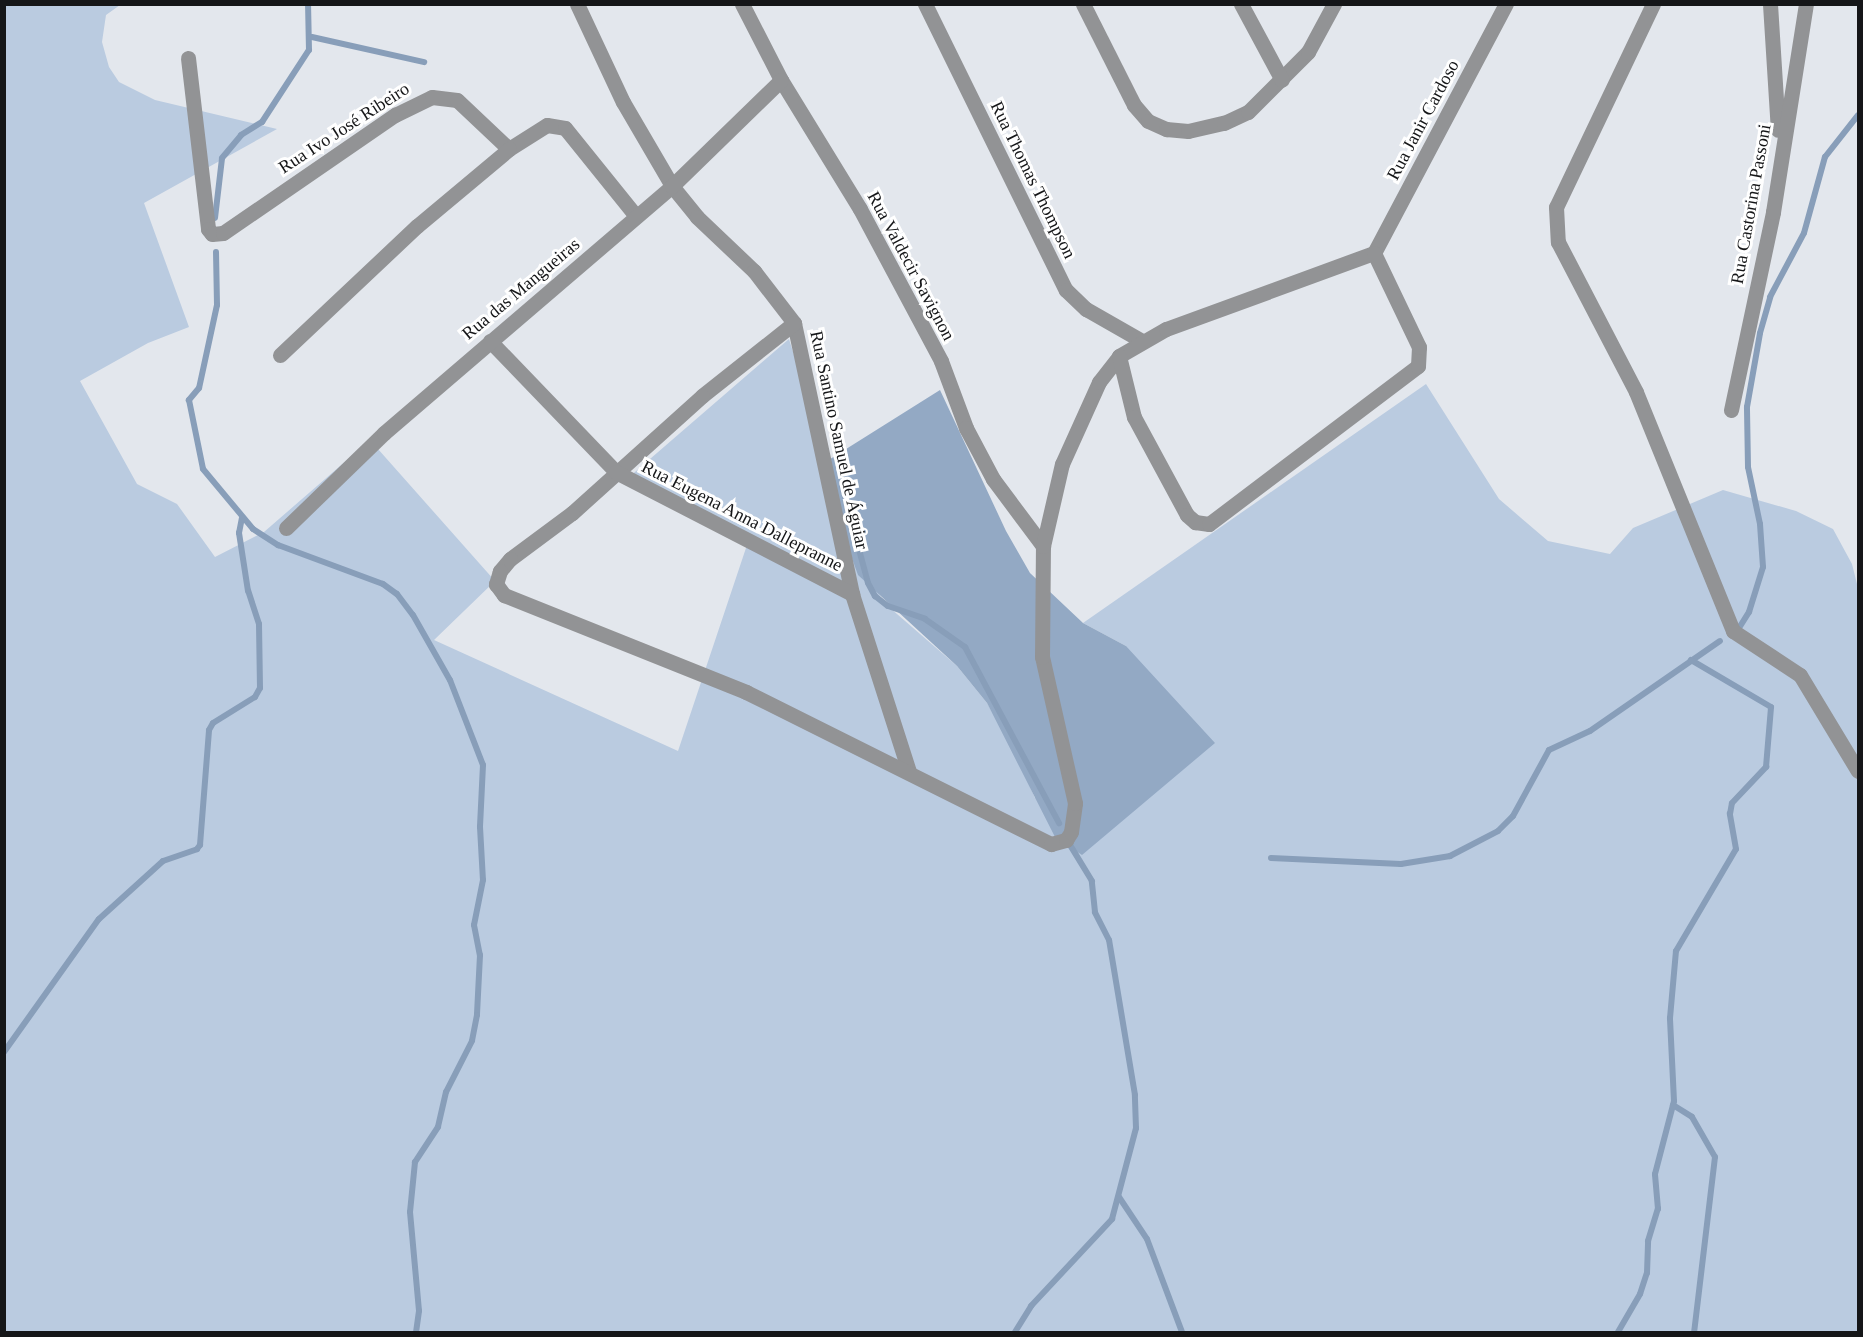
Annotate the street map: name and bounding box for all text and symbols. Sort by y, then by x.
street label: Rua Janir Cardoso [1382,56,1464,184]
street label: Rua Ivo José Ribeiro [275,78,413,178]
street label: Rua Thomas Thompson [985,98,1081,262]
street label: Rua Castorina Passoni [1726,122,1776,286]
street label: Rua Valdecir Savignon [863,188,959,344]
street label: Rua das Mangueiras [458,233,584,345]
street label: Rua Santino Samuel de Águiar [805,329,873,551]
street label: Rua Eugena Anna Dallepranne [638,456,846,576]

